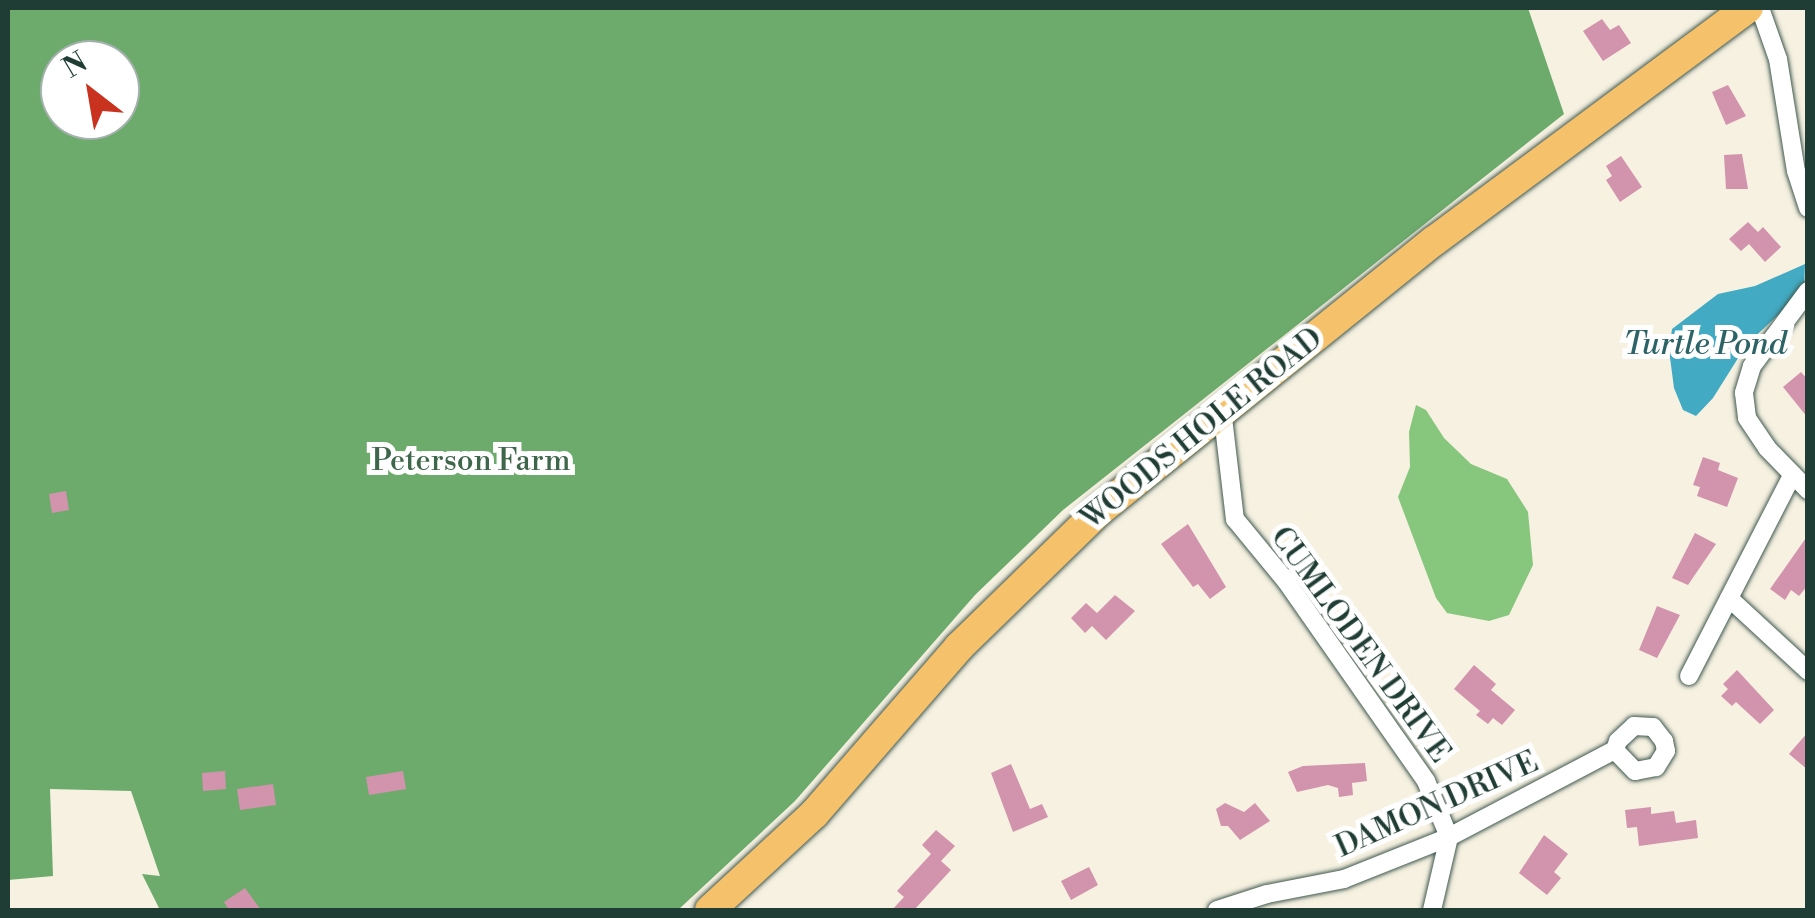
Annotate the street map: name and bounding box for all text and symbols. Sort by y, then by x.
north arrow [40,40,140,140]
text: N [57,45,94,86]
street label: WOODS HOLE ROAD [1074,321,1330,537]
water label: Turtle Pond [1623,325,1787,363]
park label: Peterson Farm [371,443,571,479]
street label: CUMLODEN DRIVE [1262,520,1458,770]
street label: DAMON DRIVE [1330,744,1544,866]

